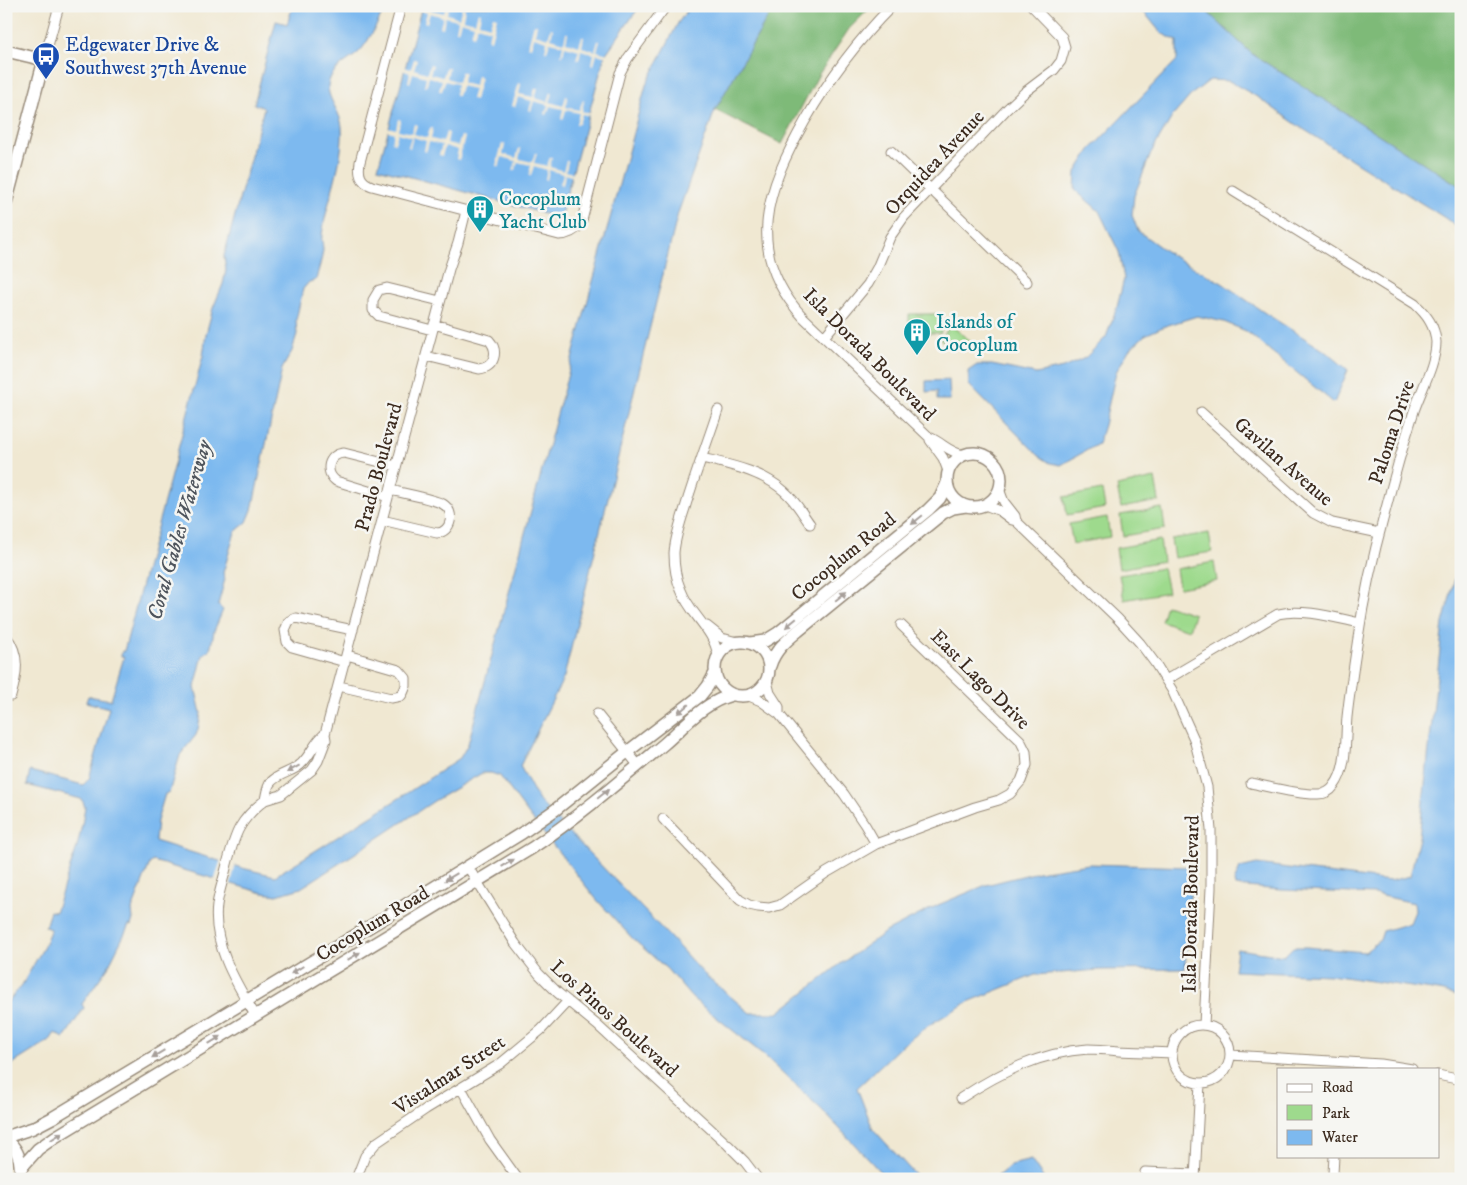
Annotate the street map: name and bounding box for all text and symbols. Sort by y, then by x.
place label: Edgewater Drive & Southwest 37th Avenue [65,33,247,81]
bus stop icon: Edgewater Drive & Southwest 37th Avenue [31,41,61,80]
street label: Orquidea Avenue [880,105,990,221]
place label: Cocoplum Yacht Club [499,187,587,235]
building icon: Cocoplum Yacht Club [465,194,495,233]
street label: Isla Dorada Boulevard [797,283,941,427]
place label: Islands of Cocoplum [936,310,1018,358]
building icon: Islands of Cocoplum [902,317,932,356]
street label: Paloma Drive [1364,377,1421,488]
street label: Prado Boulevard [350,400,409,535]
street label: Gavilan Avenue [1228,412,1338,512]
water label: Coral Gables Waterway [142,436,219,623]
street label: Cocoplum Road [786,507,901,607]
one-way arrow [911,514,924,525]
one-way arrow [834,591,847,602]
one-way arrow [785,617,798,628]
street label: East Lago Drive [925,625,1035,735]
one-way arrow [677,703,690,714]
one-way arrow [286,765,301,773]
one-way arrow [596,789,609,800]
street label: Isla Dorada Boulevard [1177,815,1206,993]
one-way arrow [501,858,514,867]
one-way arrow [445,872,458,881]
street label: Cocoplum Road [312,881,434,968]
one-way arrow [347,951,360,961]
street label: Los Pinos Boulevard [545,955,683,1083]
one-way arrow [291,965,304,975]
street label: Vistalmar Street [389,1030,510,1121]
one-way arrow [208,1035,221,1044]
one-way arrow [152,1050,165,1059]
legend [1277,1068,1440,1158]
text: Road [1322,1078,1354,1097]
text: Park [1322,1104,1351,1123]
text: Water [1321,1128,1358,1147]
one-way arrow [50,1131,63,1140]

